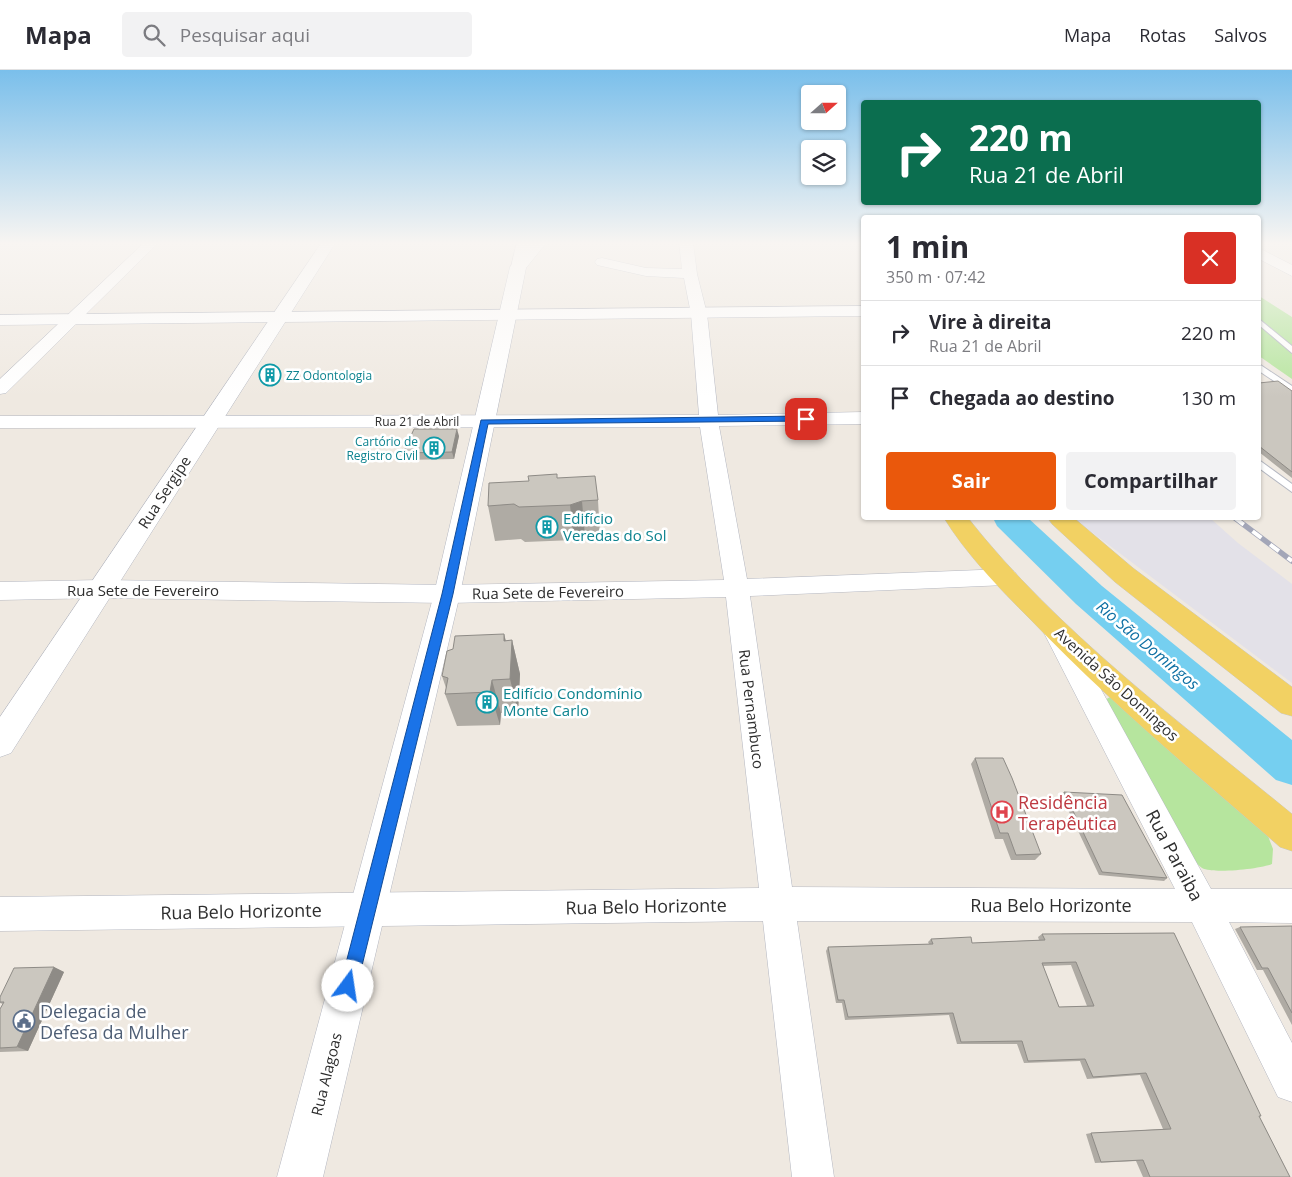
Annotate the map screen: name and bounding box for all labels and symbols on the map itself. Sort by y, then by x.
north arrow [801,85,846,130]
building icon: ZZ Odontologia [258,363,282,387]
place label: ZZ Odontologia [286,367,372,384]
pin [785,398,827,440]
street label: Rua 21 de Abril [375,413,459,430]
place label: Cartório de Registro Civil [346,433,418,464]
building icon: Cartório de Registro Civil [422,436,446,460]
street label: Rua Sergipe [133,452,195,532]
place label: Edifício Veredas do Sol [563,508,667,545]
building icon: Edifício Veredas do Sol [535,515,559,539]
street label: Rua Sete de Fevereiro [67,580,219,600]
street label: Rua Sete de Fevereiro [472,581,624,603]
water label: Rio São Domingos [1092,596,1204,695]
street label: Avenida São Domingos [1051,623,1183,745]
street label: Rua Pernambuco [735,648,769,770]
place label: Edifício Condomínio Monte Carlo [503,683,643,720]
building icon: Edifício Condomínio Monte Carlo [475,690,499,714]
place label: Residência Terapêutica [1018,790,1117,835]
hospital icon: Residência Terapêutica [990,800,1014,824]
street label: Rua Paraiba [1141,805,1209,905]
street label: Rua Belo Horizonte [565,893,727,919]
street label: Rua Belo Horizonte [970,893,1132,917]
street label: Rua Belo Horizonte [160,898,322,924]
position arrow [321,959,373,1011]
place label: Delegacia de Defesa da Mulher [40,999,189,1044]
public building icon: Delegacia de Defesa da Mulher [12,1009,36,1033]
street label: Rua Alagoas [306,1030,346,1118]

